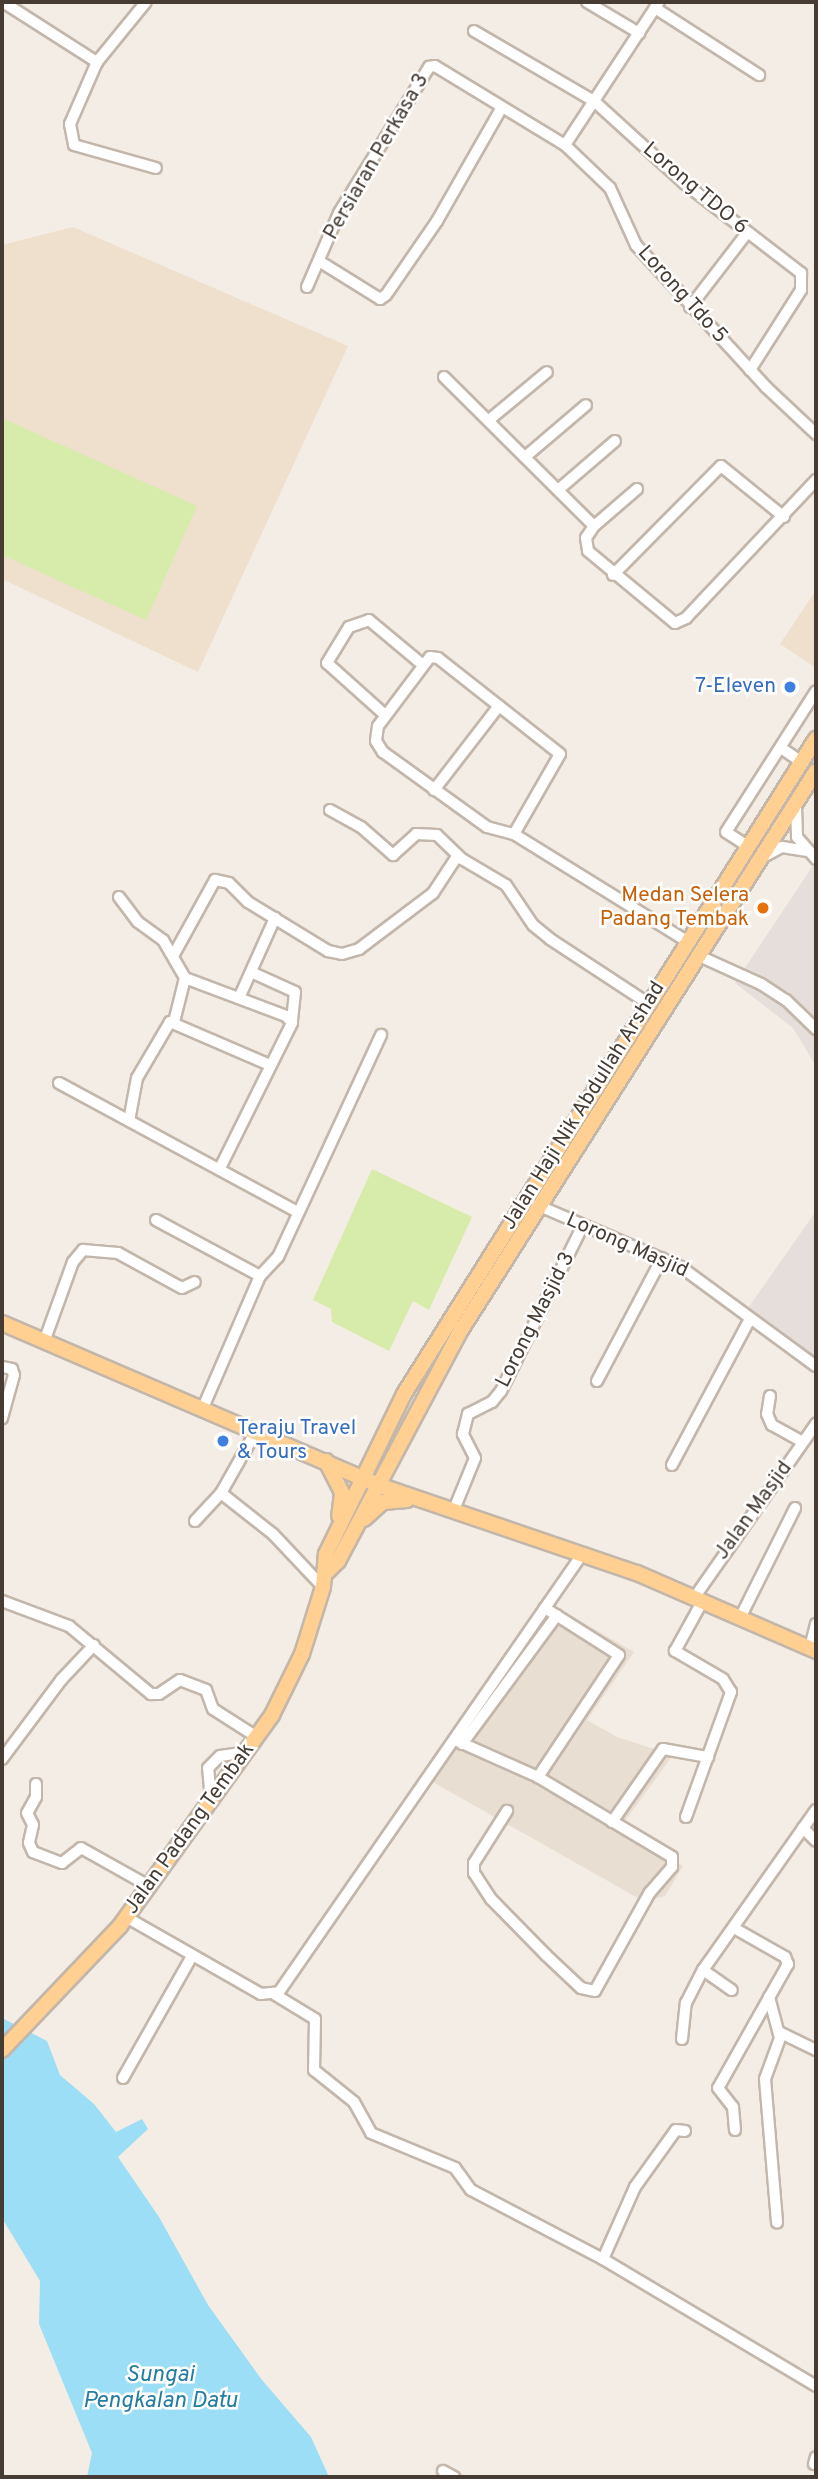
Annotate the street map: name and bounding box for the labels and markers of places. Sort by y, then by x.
place label: 7-Eleven [695,674,776,700]
marker: 7-Eleven [782,679,798,695]
place label: Medan Selera Padang Tembak [599,883,749,933]
marker: Medan Selera Padang Tembak [755,900,771,916]
place label: Teraju Travel & Tours [237,1416,357,1466]
marker: Teraju Travel & Tours [215,1433,231,1449]

